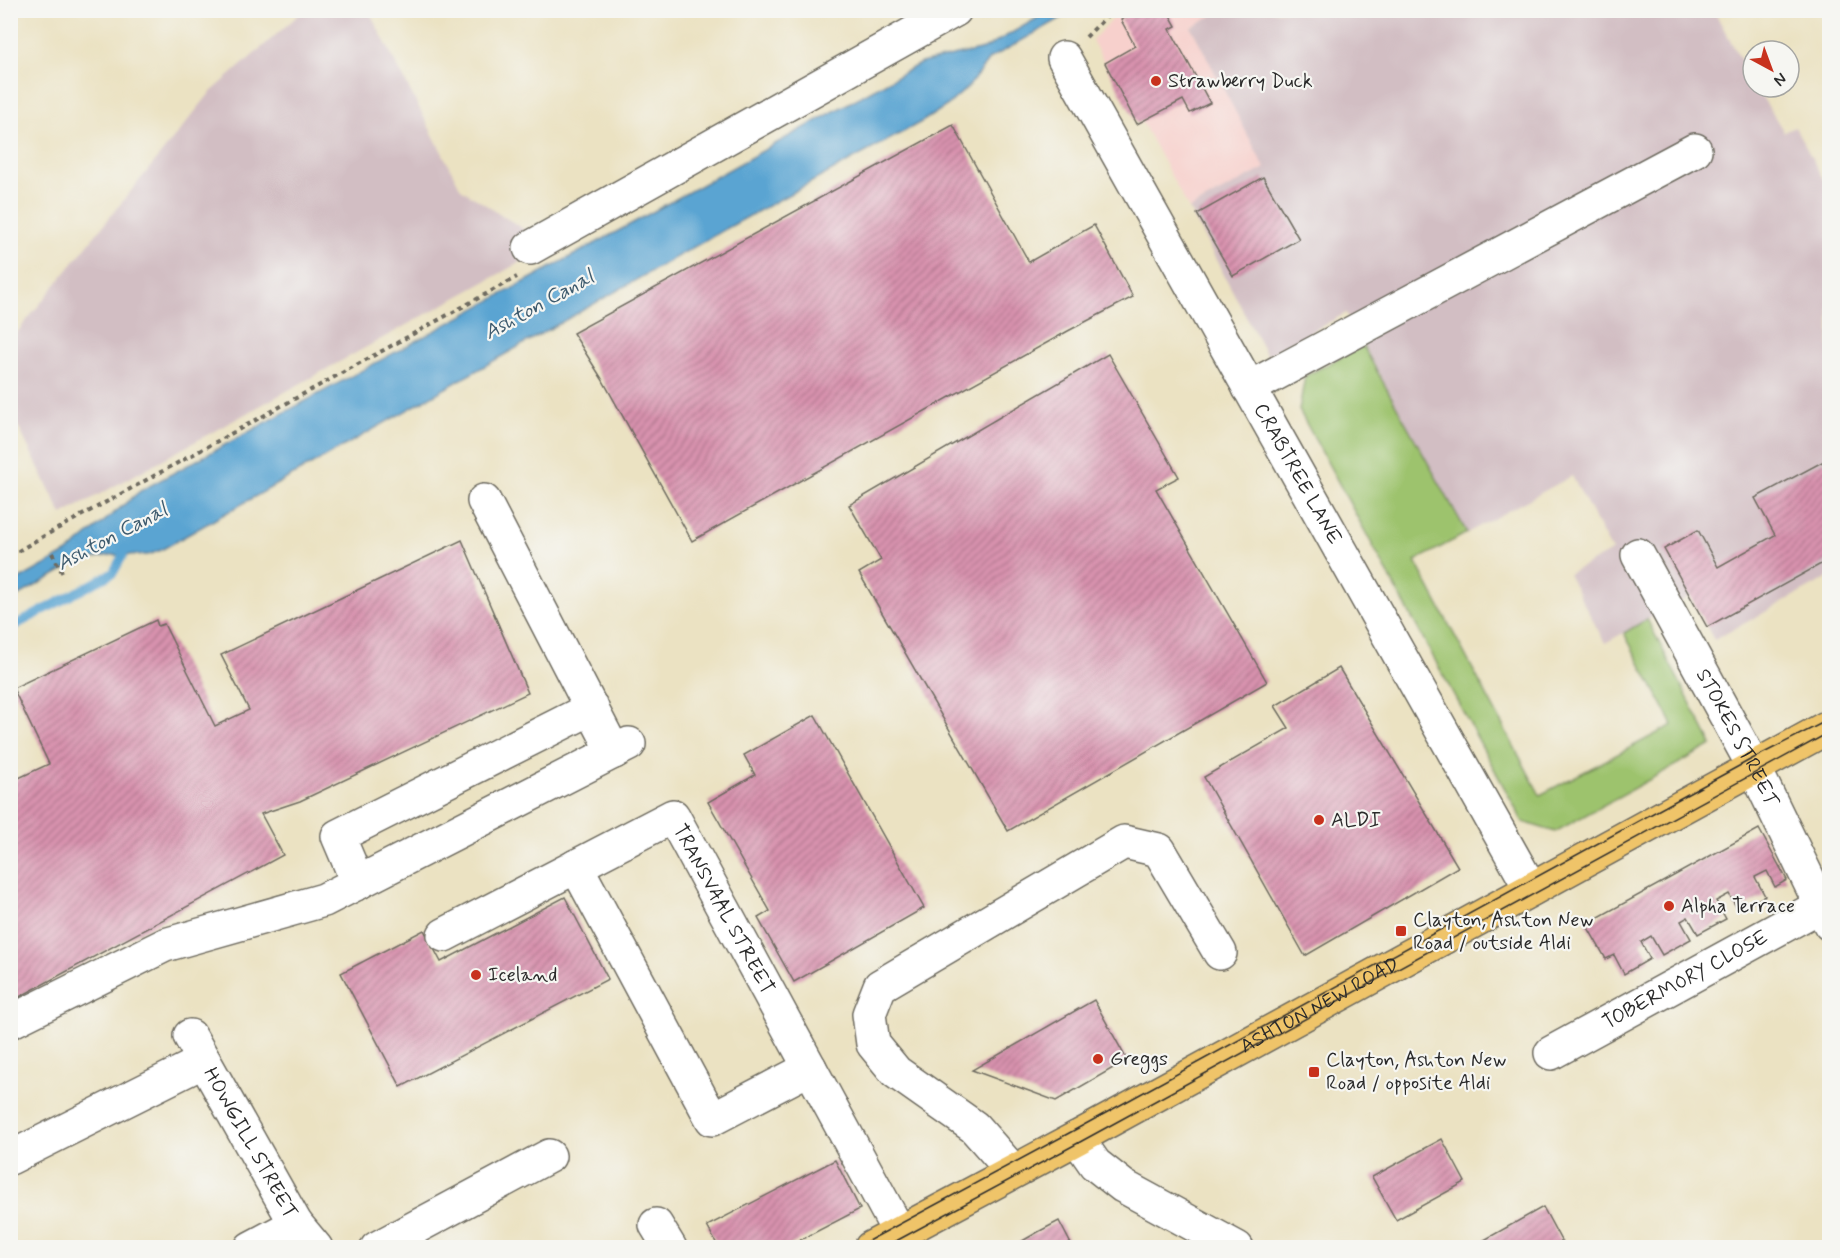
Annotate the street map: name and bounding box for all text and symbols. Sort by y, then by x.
north arrow [1741,39,1801,99]
place label: Strawberry Duck [1168,68,1313,95]
text: N [1769,68,1791,91]
marker: Strawberry Duck [1149,74,1163,88]
water label: Ashton Canal [479,262,601,347]
street label: CRABTREE LANE [1247,398,1348,549]
water label: Ashton Canal [52,495,174,578]
street label: STOKES STREET [1689,664,1785,813]
place label: ALDI [1331,807,1381,834]
marker: ALDI [1312,813,1326,827]
street label: TRANSVAAL STREET [666,819,781,999]
place label: Alpha Terrace [1681,893,1795,920]
marker: Alpha Terrace [1662,899,1676,913]
place label: Clayton, Ashton New Road / outside Aldi [1413,907,1593,957]
street label: TOBERMORY CLOSE [1598,923,1773,1036]
marker: Clayton, Ashton New Road / outside Aldi [1394,924,1408,938]
street label: ASHTON NEW ROAD [1235,951,1404,1060]
place label: Iceland [488,962,557,989]
marker: Iceland [469,968,483,982]
place label: Greggs [1110,1046,1168,1074]
place label: Clayton, Ashton New Road / opposite Aldi [1326,1047,1506,1097]
marker: Greggs [1091,1052,1105,1066]
street label: HOWGILL STREET [197,1063,304,1224]
marker: Clayton, Ashton New Road / opposite Aldi [1307,1065,1321,1079]

